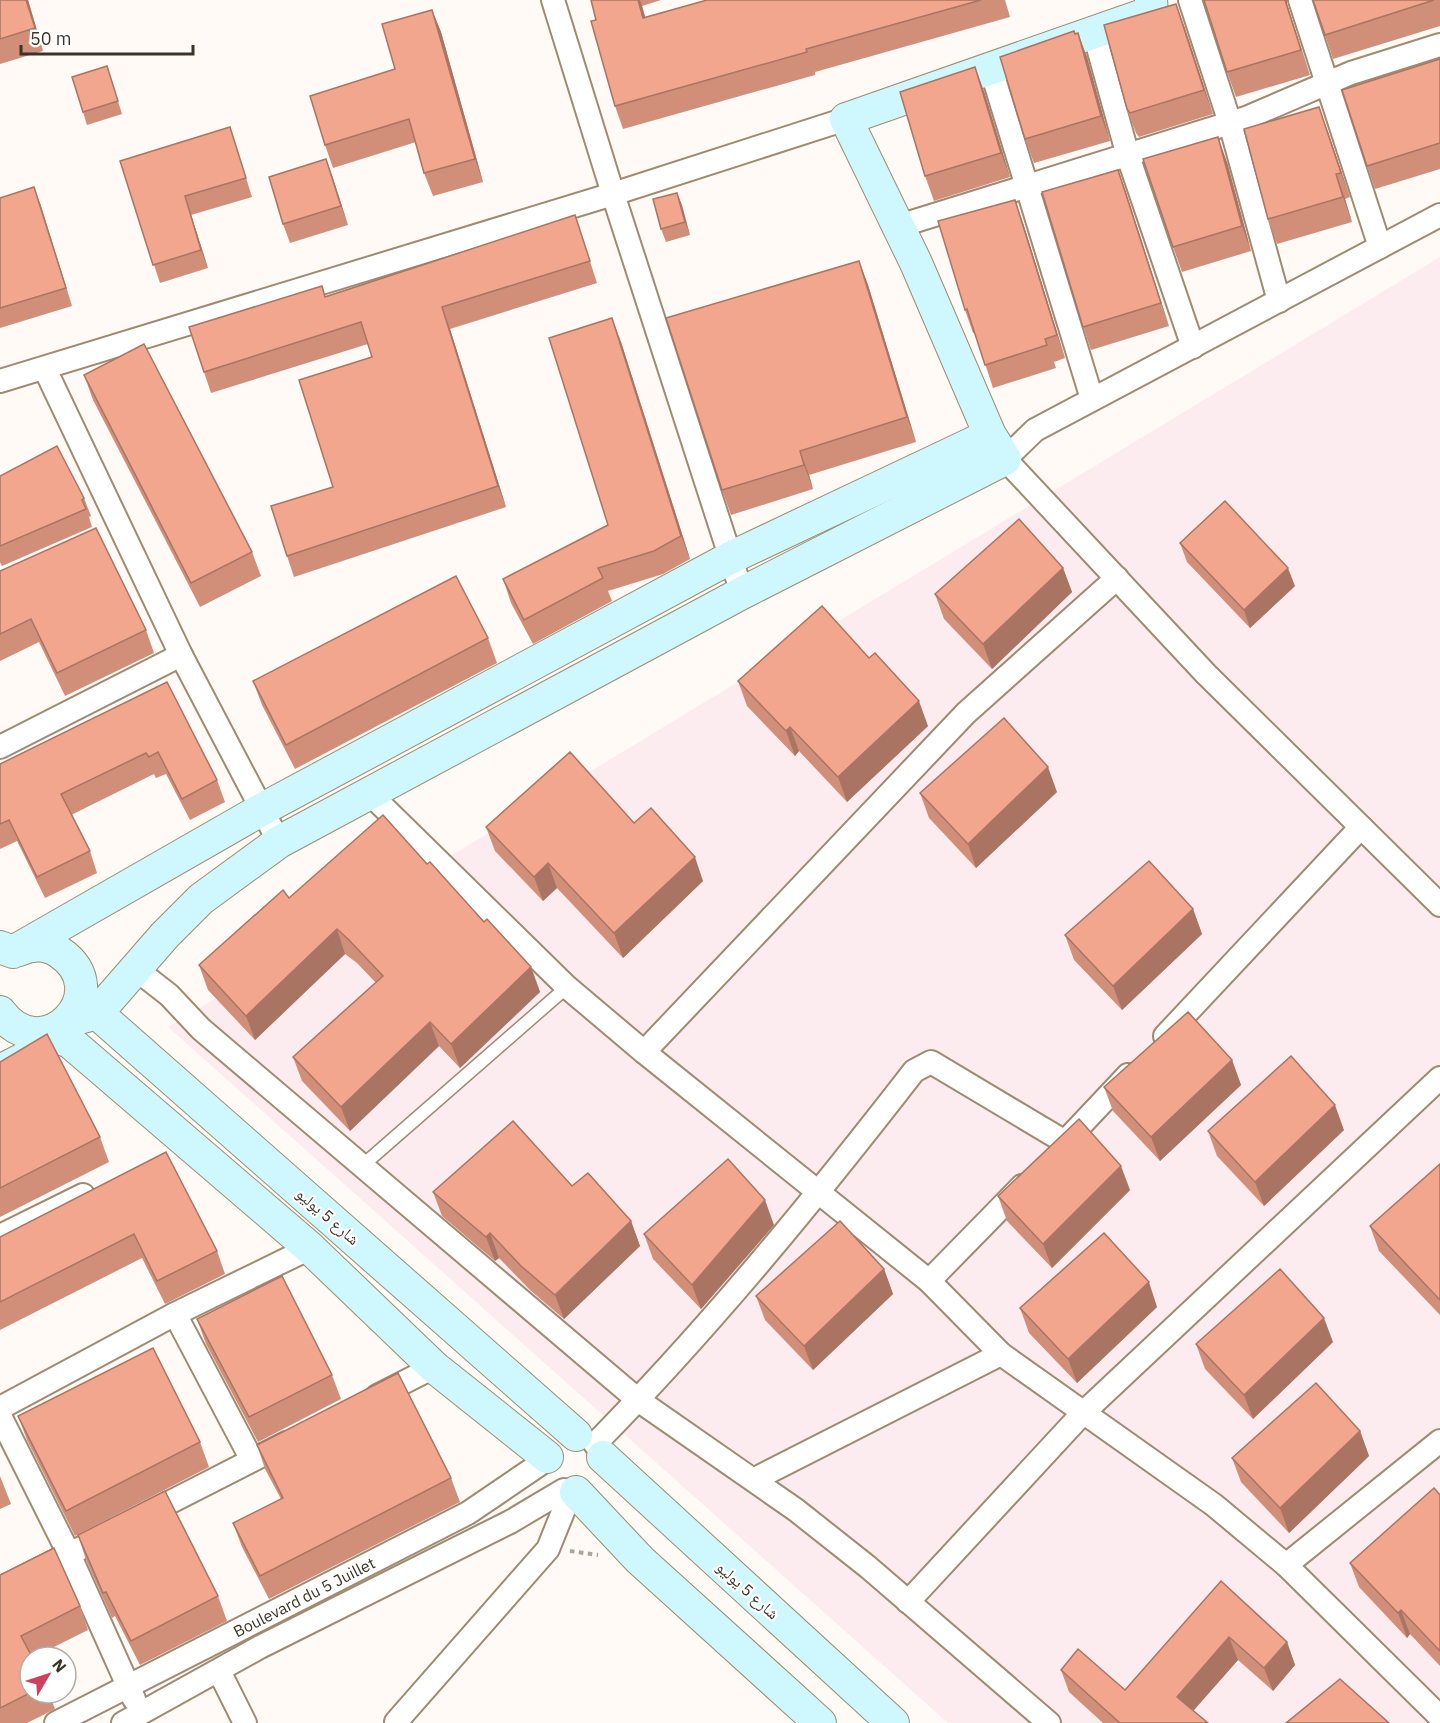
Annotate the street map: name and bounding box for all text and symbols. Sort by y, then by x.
scale bar [21,18,194,56]
text: 50 m [30,27,72,50]
street label: شارع 5 يوليو [292,1183,364,1250]
street label: Boulevard du 5 Juillet [230,1553,378,1641]
street label: شارع 5 يوليو [712,1557,783,1624]
north arrow [18,1645,78,1705]
text: N [48,1655,71,1676]

